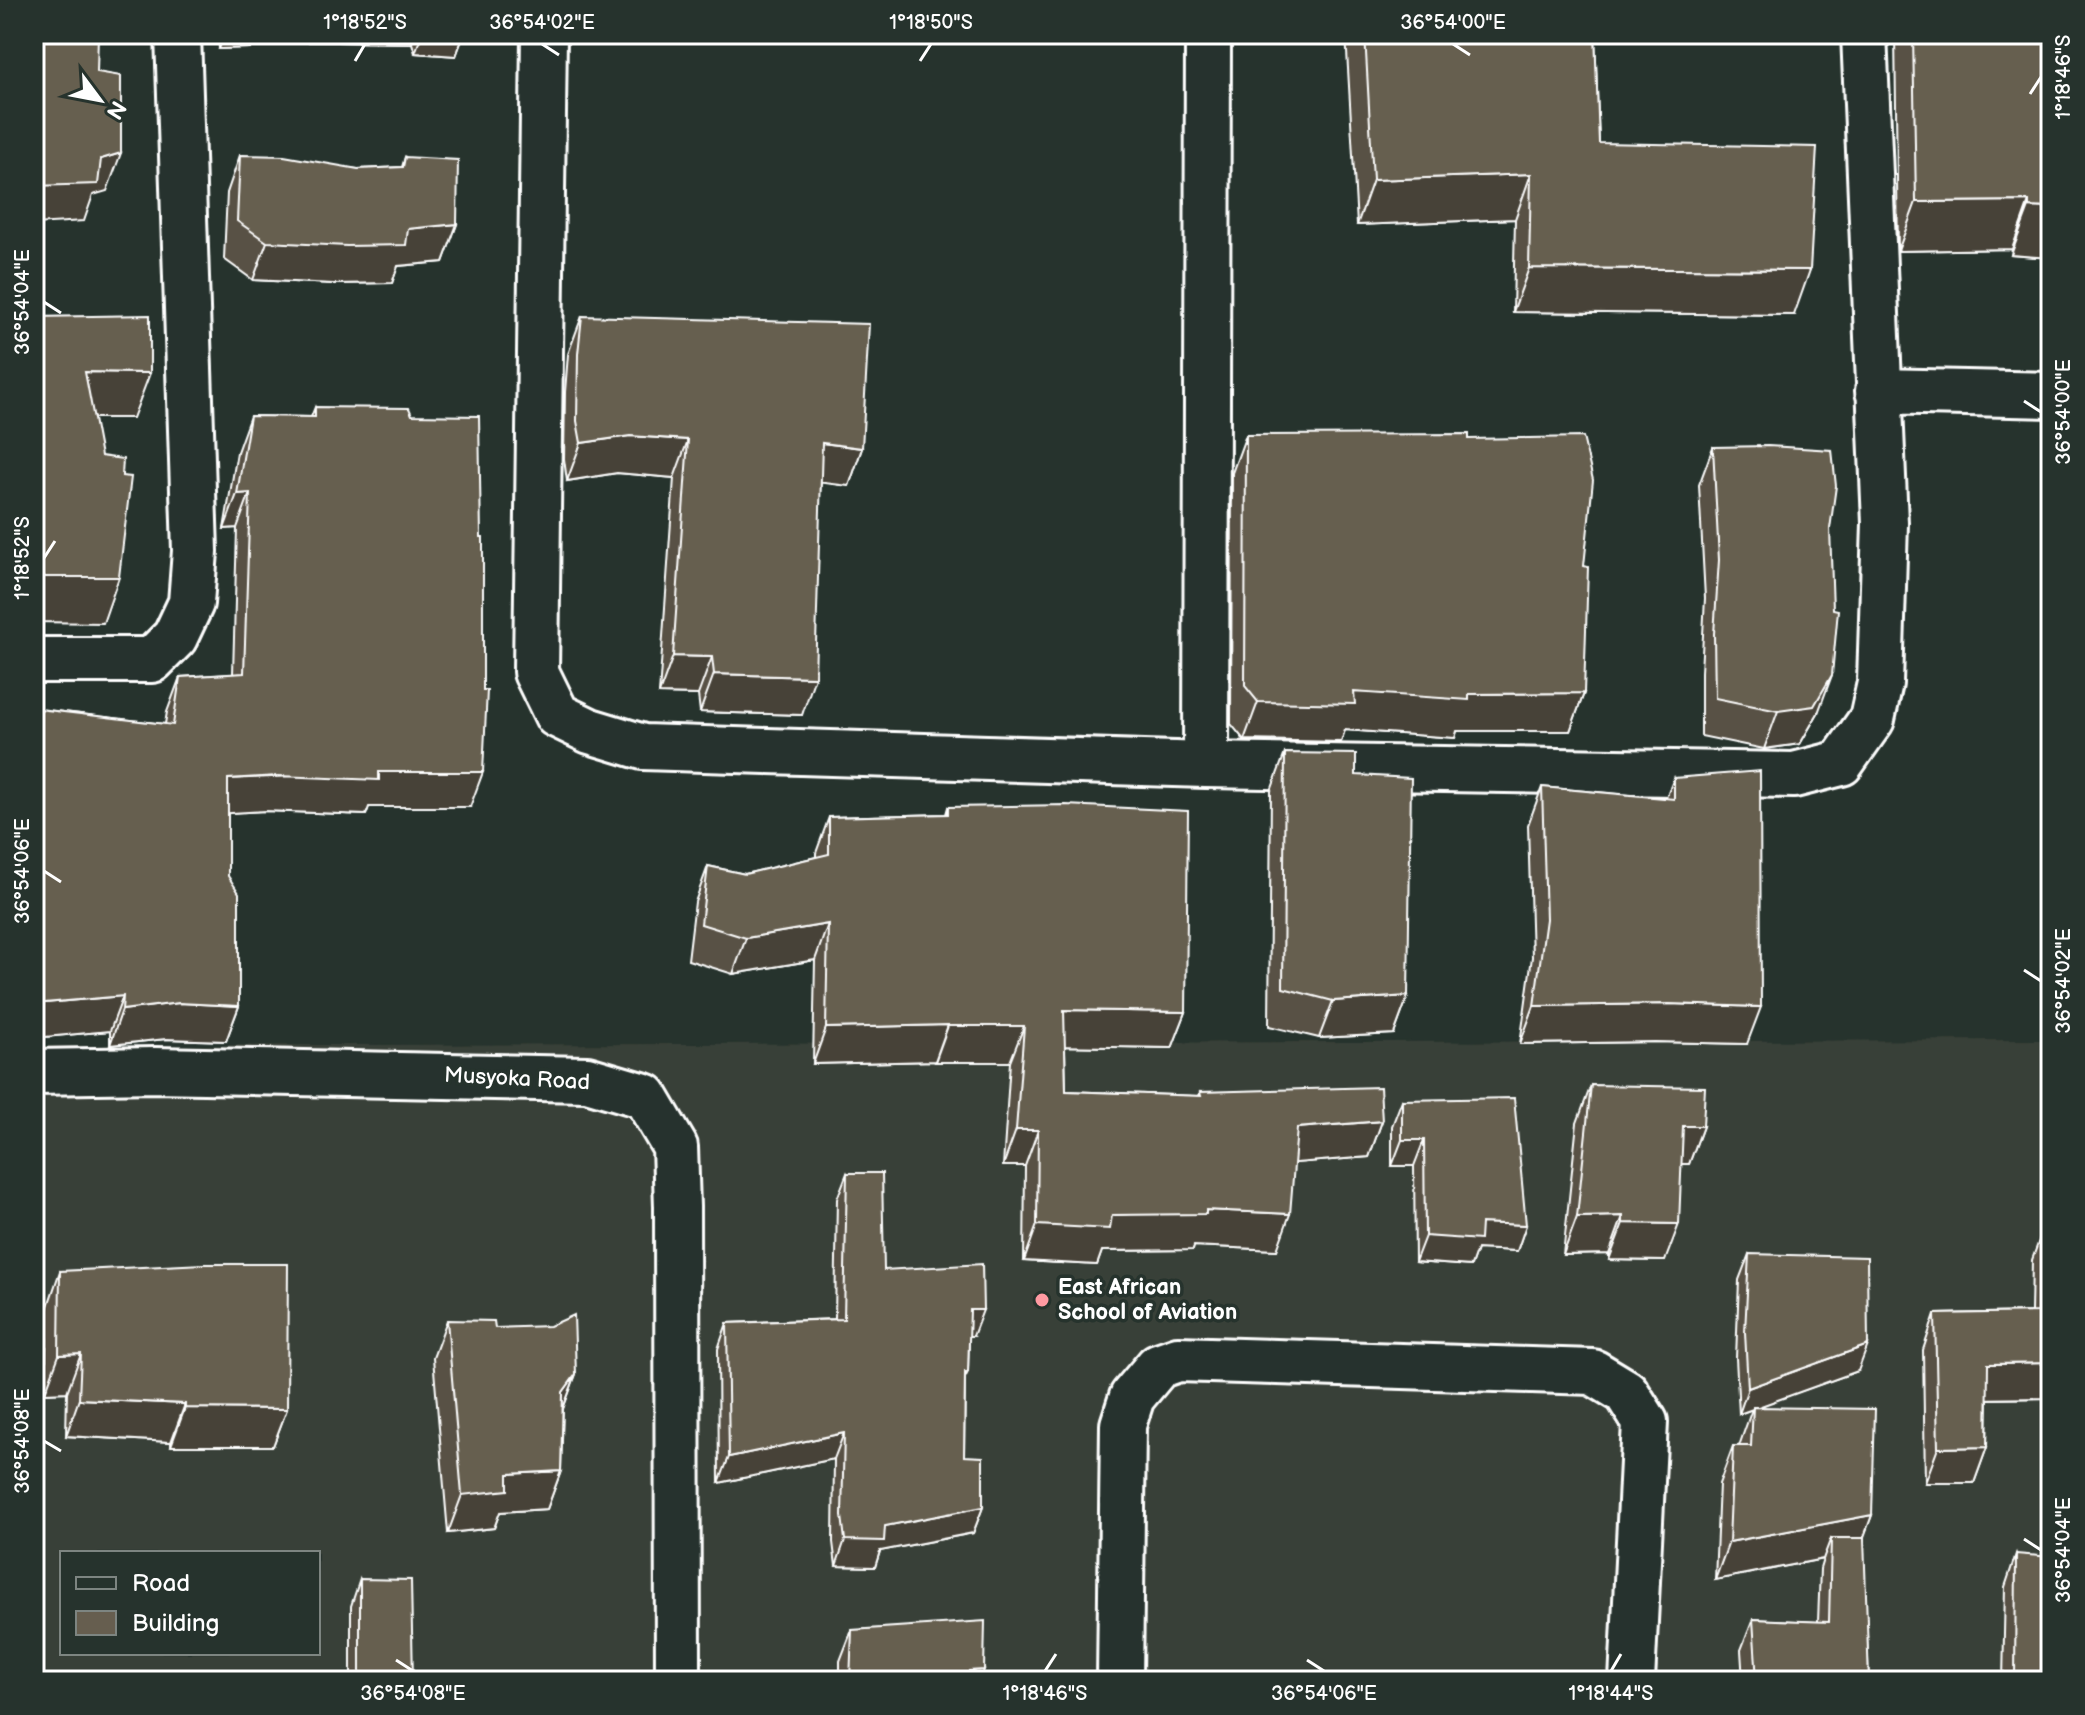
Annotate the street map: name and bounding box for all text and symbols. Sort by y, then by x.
text: 1°18'52"S [323,11,407,35]
text: 36°54'02"E [489,11,595,35]
text: 1°18'50"S [889,11,973,35]
text: 36°54'00"E [1400,11,1506,35]
text: 1°18'46"S [2052,35,2076,119]
north arrow [60,60,140,140]
text: N [100,96,132,124]
text: 36°54'04"E [11,249,35,355]
text: 36°54'00"E [2052,359,2076,465]
text: 1°18'52"S [11,516,35,600]
text: 36°54'06"E [11,818,35,924]
text: 36°54'02"E [2052,928,2076,1034]
street label: Musyoka Road [443,1062,591,1096]
place label: East African School of Aviation [1058,1274,1237,1326]
marker: East African School of Aviation [1033,1291,1051,1309]
text: 36°54'08"E [11,1388,35,1494]
text: 36°54'04"E [2052,1497,2076,1603]
legend [60,1551,320,1655]
text: Road [132,1569,190,1598]
text: Building [132,1609,219,1638]
text: 36°54'08"E [360,1682,466,1706]
text: 1°18'46"S [1003,1682,1087,1706]
text: 36°54'06"E [1271,1682,1377,1706]
text: 1°18'44"S [1569,1682,1653,1706]

